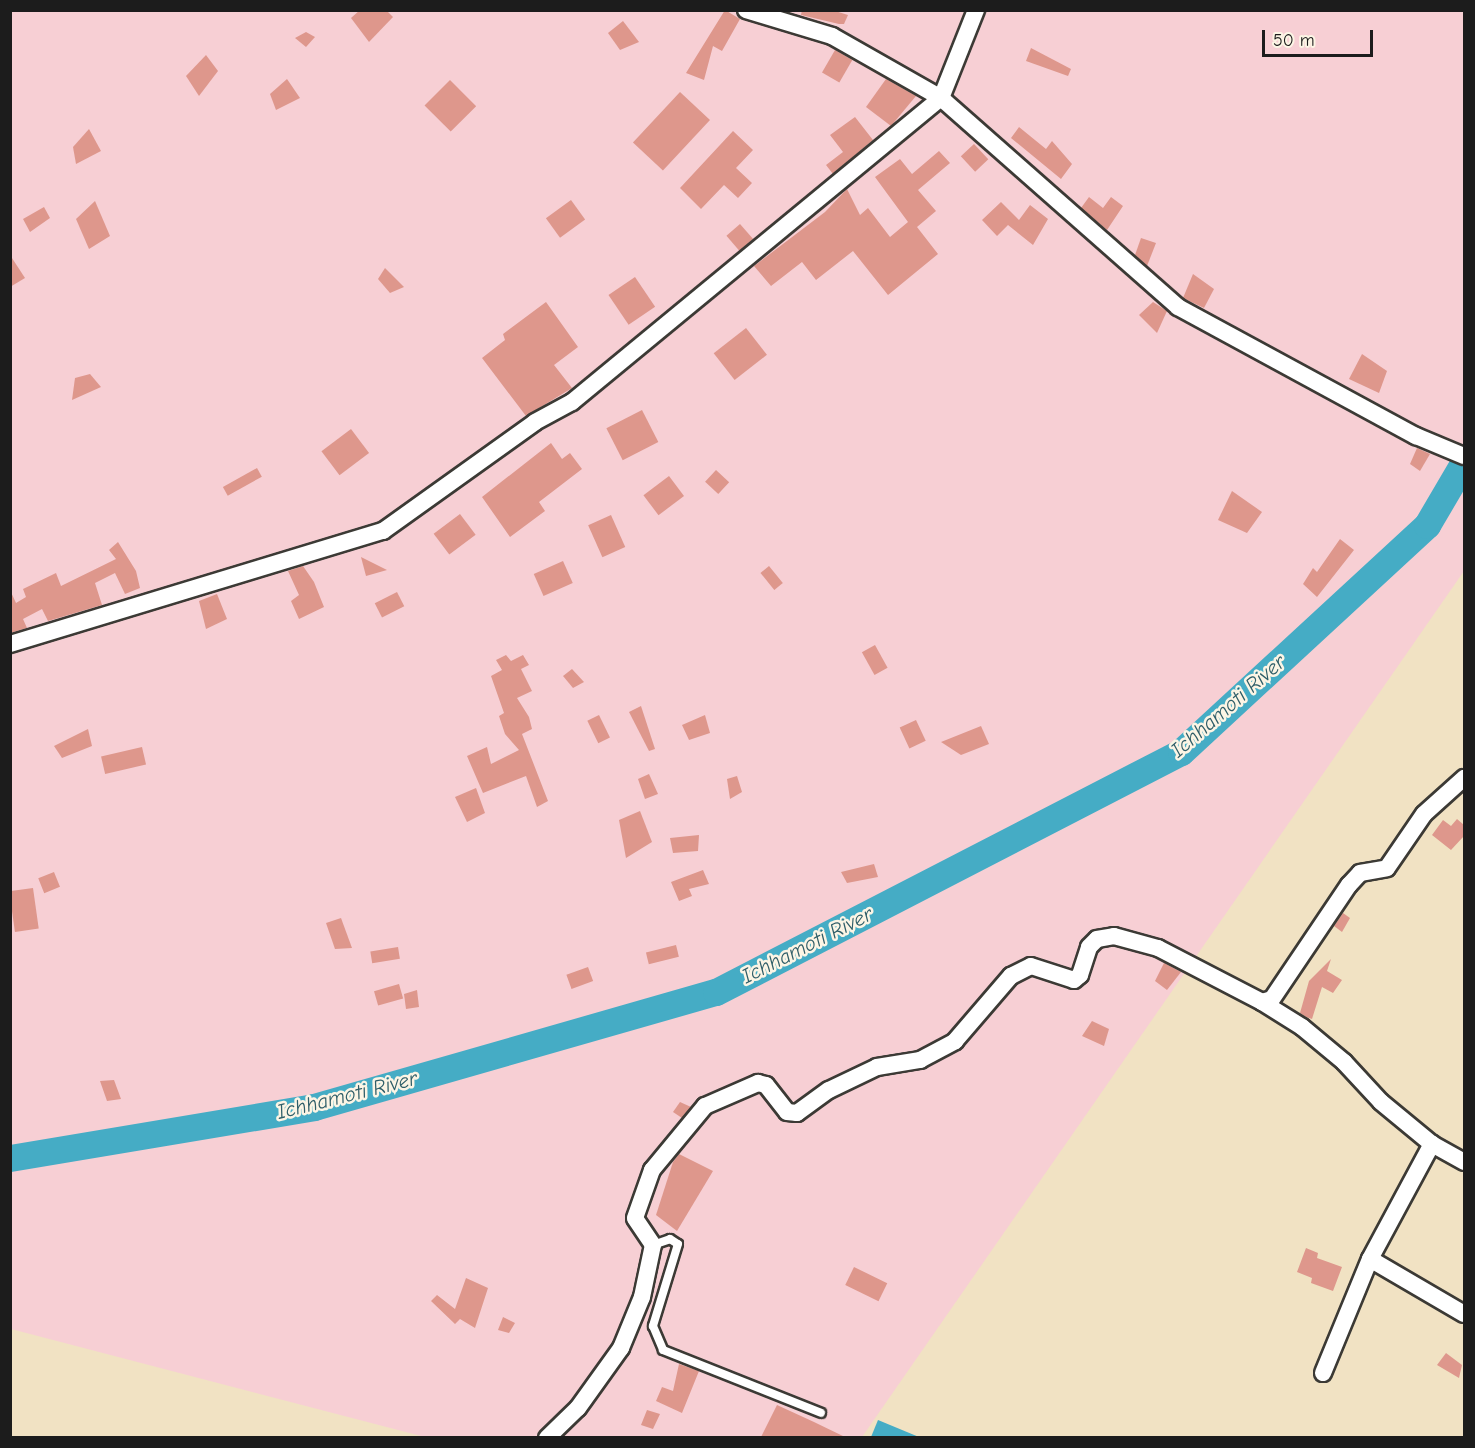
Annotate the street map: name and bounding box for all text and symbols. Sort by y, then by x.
scale bar [1265,18,1376,56]
text: 50 m [1273,30,1315,51]
water label: Ichhamoti River [1166,649,1290,763]
water label: Ichhamoti River [737,901,877,989]
water label: Ichhamoti River [274,1065,420,1125]

